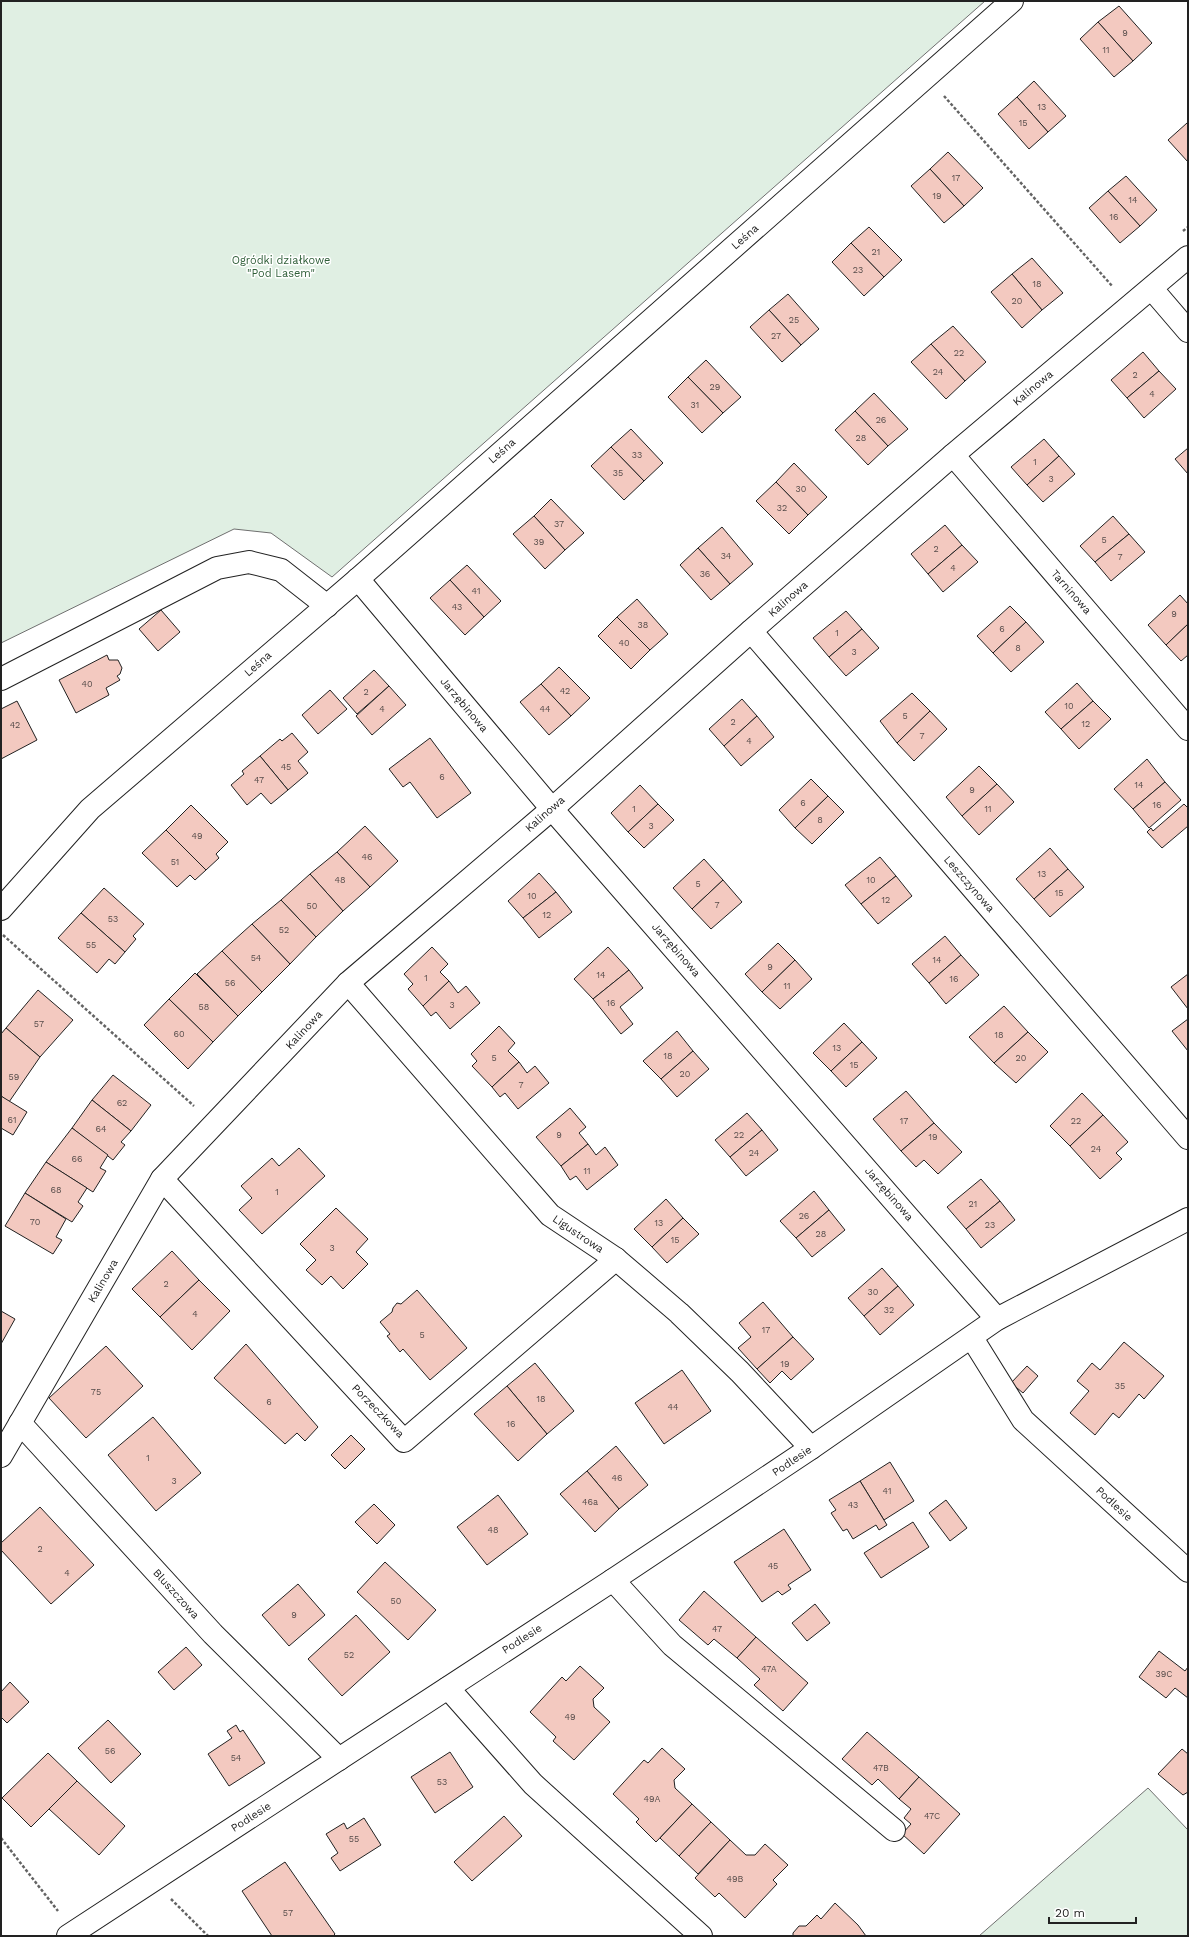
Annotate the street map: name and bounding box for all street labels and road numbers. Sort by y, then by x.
street label: Leśna [729,222,761,252]
street label: Kalinowa [1010,368,1056,408]
street label: Leśna [486,436,518,466]
street label: Tarninowa [1048,567,1094,617]
street label: Kalinowa [766,578,810,620]
street label: Leśna [242,649,274,679]
street label: Jarzębinowa [437,675,491,735]
street label: Kalinowa [523,793,567,835]
street label: Leszczynowa [941,853,997,915]
street label: Jarzębinowa [649,920,703,980]
street label: Kalinowa [283,1008,325,1052]
street label: Jarzębinowa [862,1164,916,1224]
street label: Ligustrowa [550,1212,606,1256]
street label: Kalinowa [85,1257,121,1305]
street label: Porzeczkowa [349,1381,407,1441]
street label: Podlesie [770,1443,814,1479]
street label: Podlesie [1093,1484,1135,1524]
street label: Bluszczowa [150,1566,202,1622]
street label: Podlesie [500,1621,544,1657]
street label: Podlesie [229,1799,273,1835]

